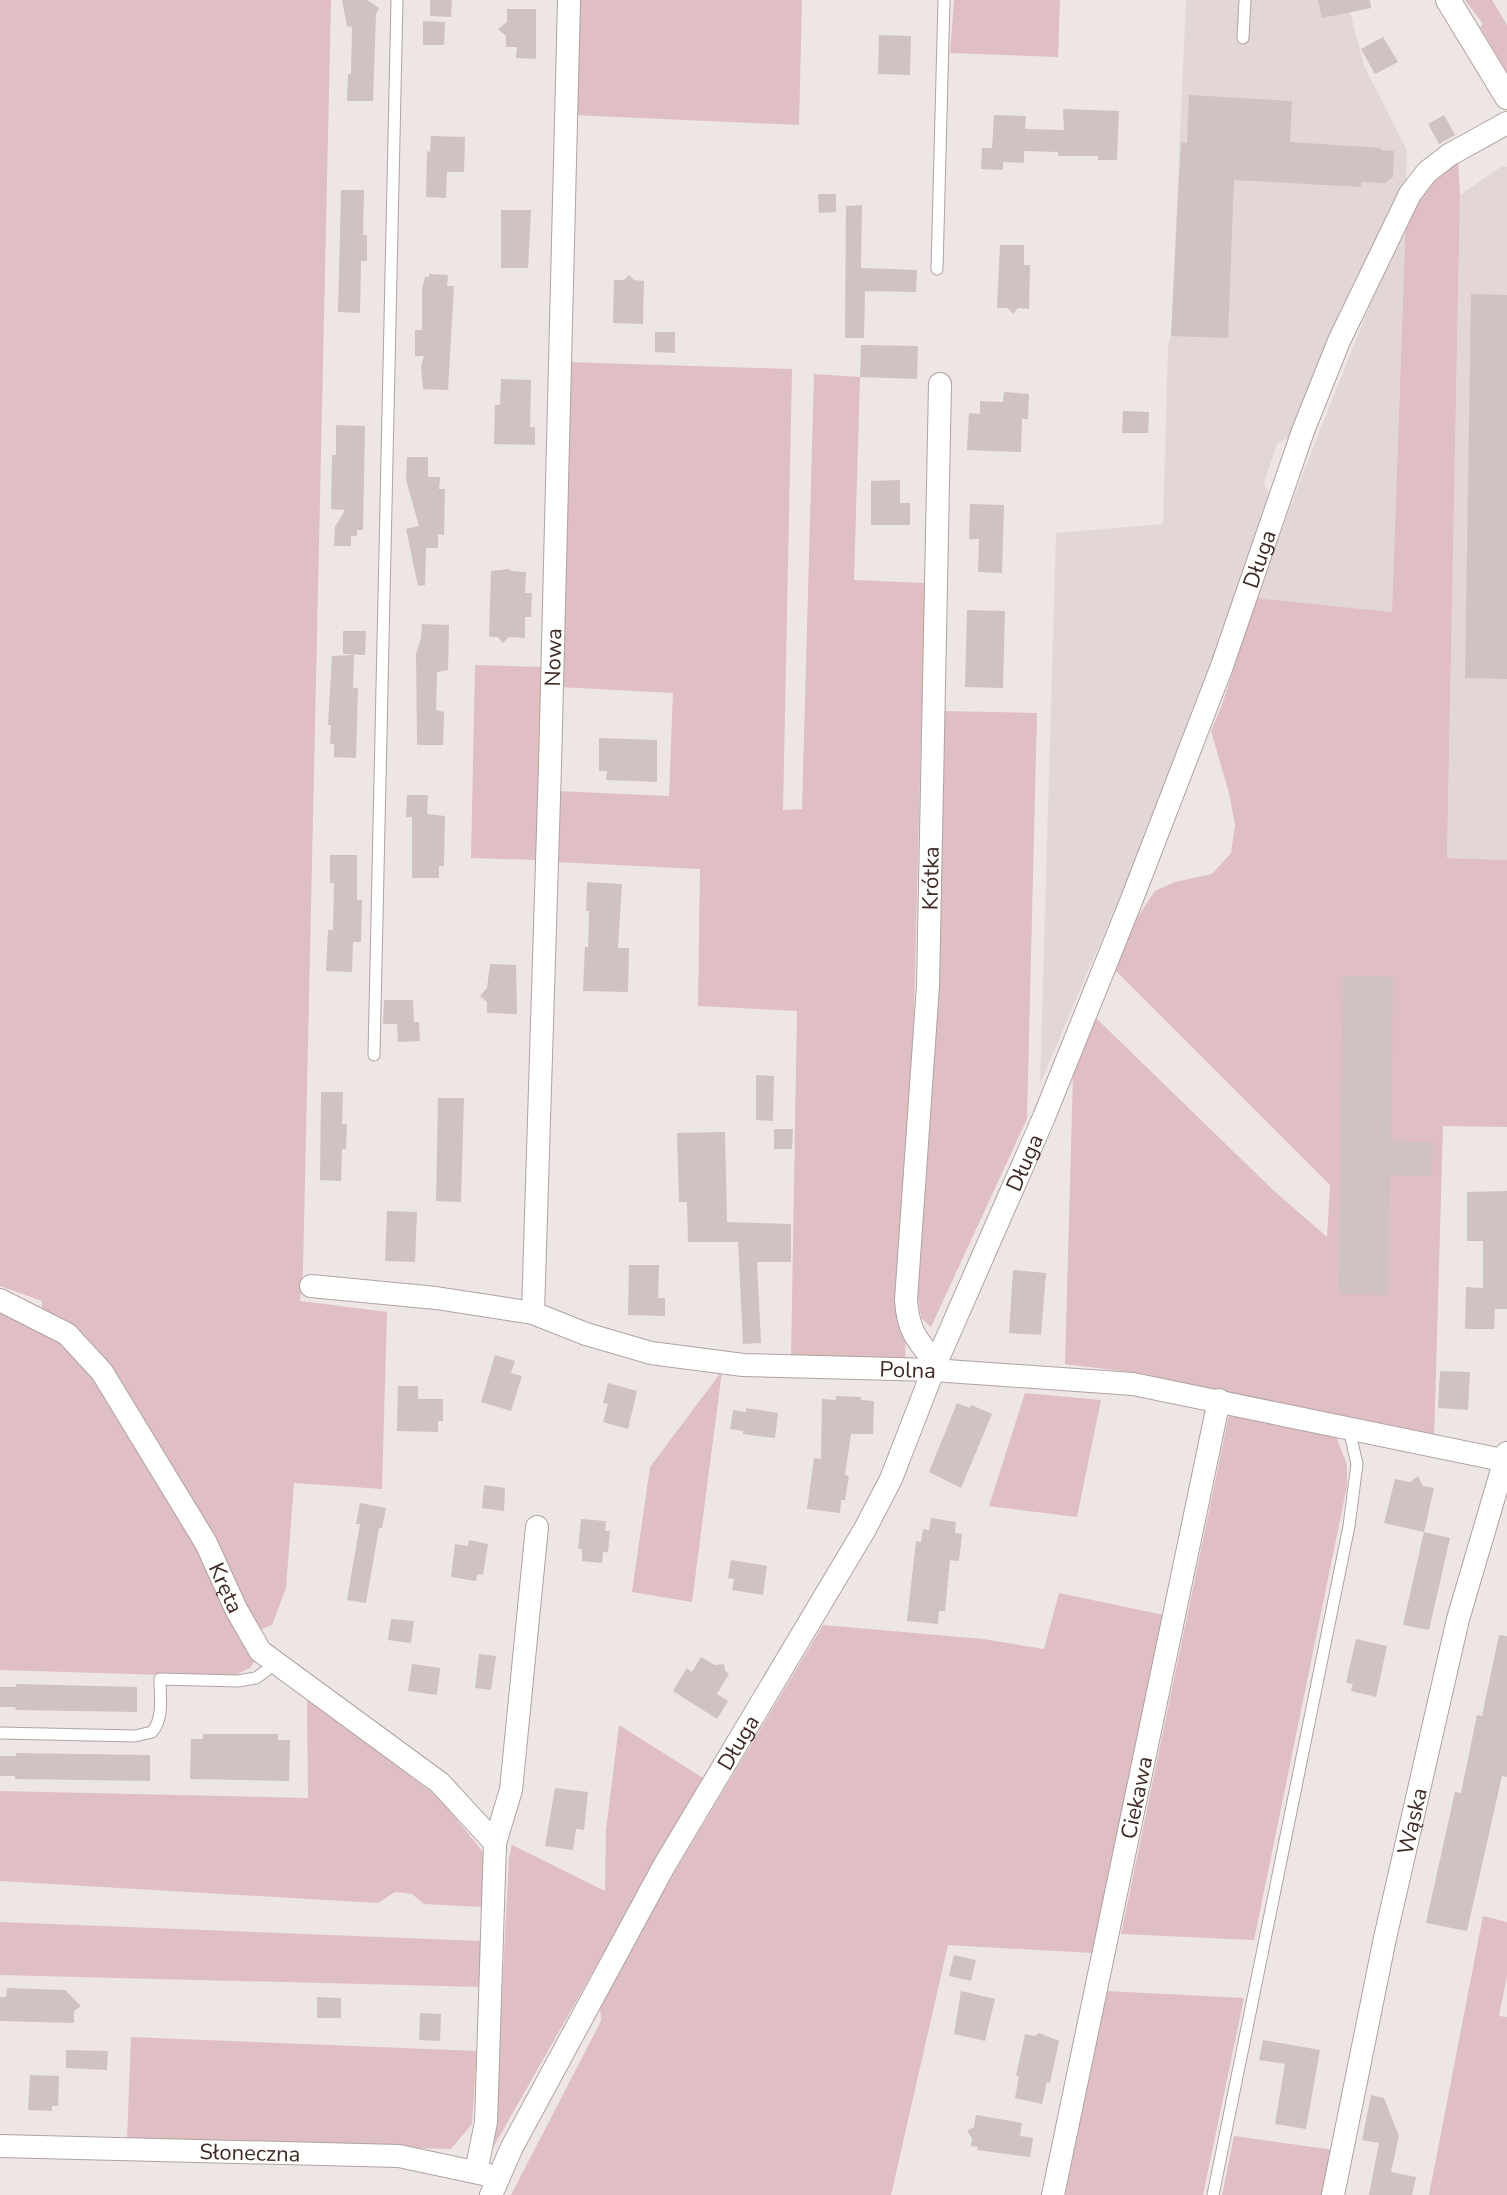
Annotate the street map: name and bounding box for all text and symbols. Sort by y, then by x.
street label: Długa [1236,526,1284,592]
street label: Nowa [538,628,569,687]
street label: Krótka [916,846,947,911]
street label: Długa [999,1130,1051,1196]
street label: Polna [879,1355,936,1386]
street label: Kręta [201,1558,250,1618]
street label: Długa [710,1709,767,1776]
street label: Ciekawa [1114,1754,1160,1842]
street label: Wąska [1391,1785,1435,1858]
street label: Słoneczna [199,2137,301,2170]

